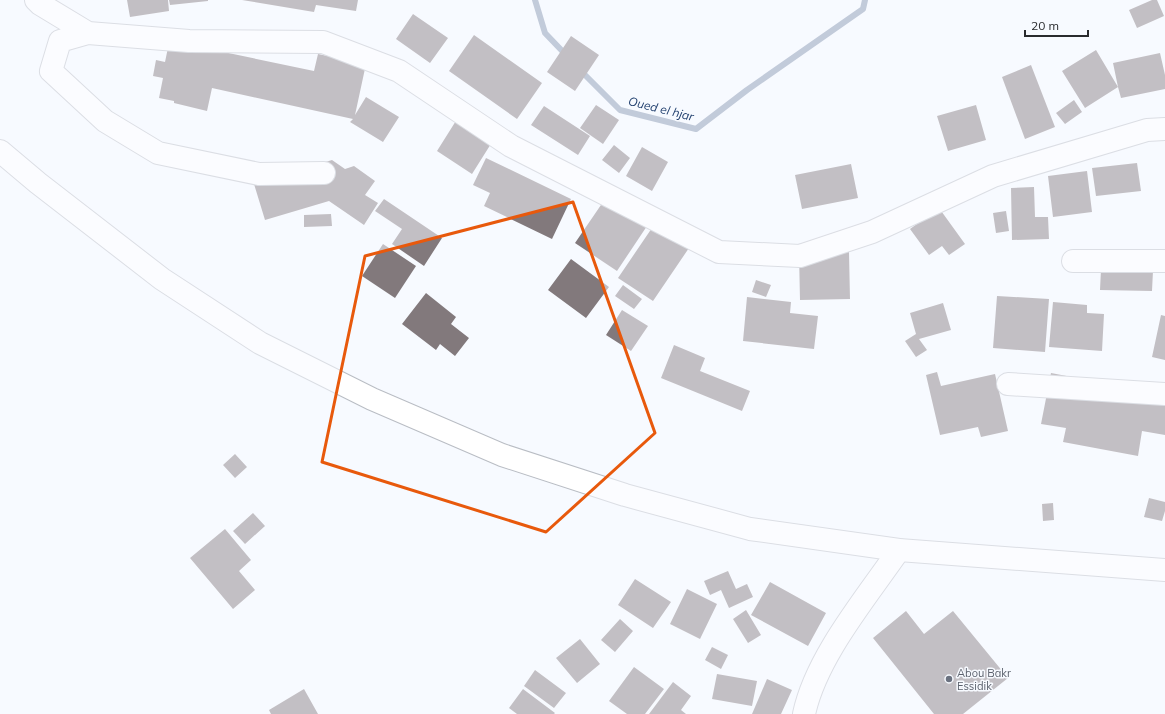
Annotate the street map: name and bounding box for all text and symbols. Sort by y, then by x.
scale bar [1025,12,1088,38]
text: 20 m [1031,18,1059,33]
water label: Oued el hjar [627,93,696,124]
place label: Abou Bakr Essidik [957,666,1011,693]
marker: Abou Bakr Essidik [944,674,954,684]

